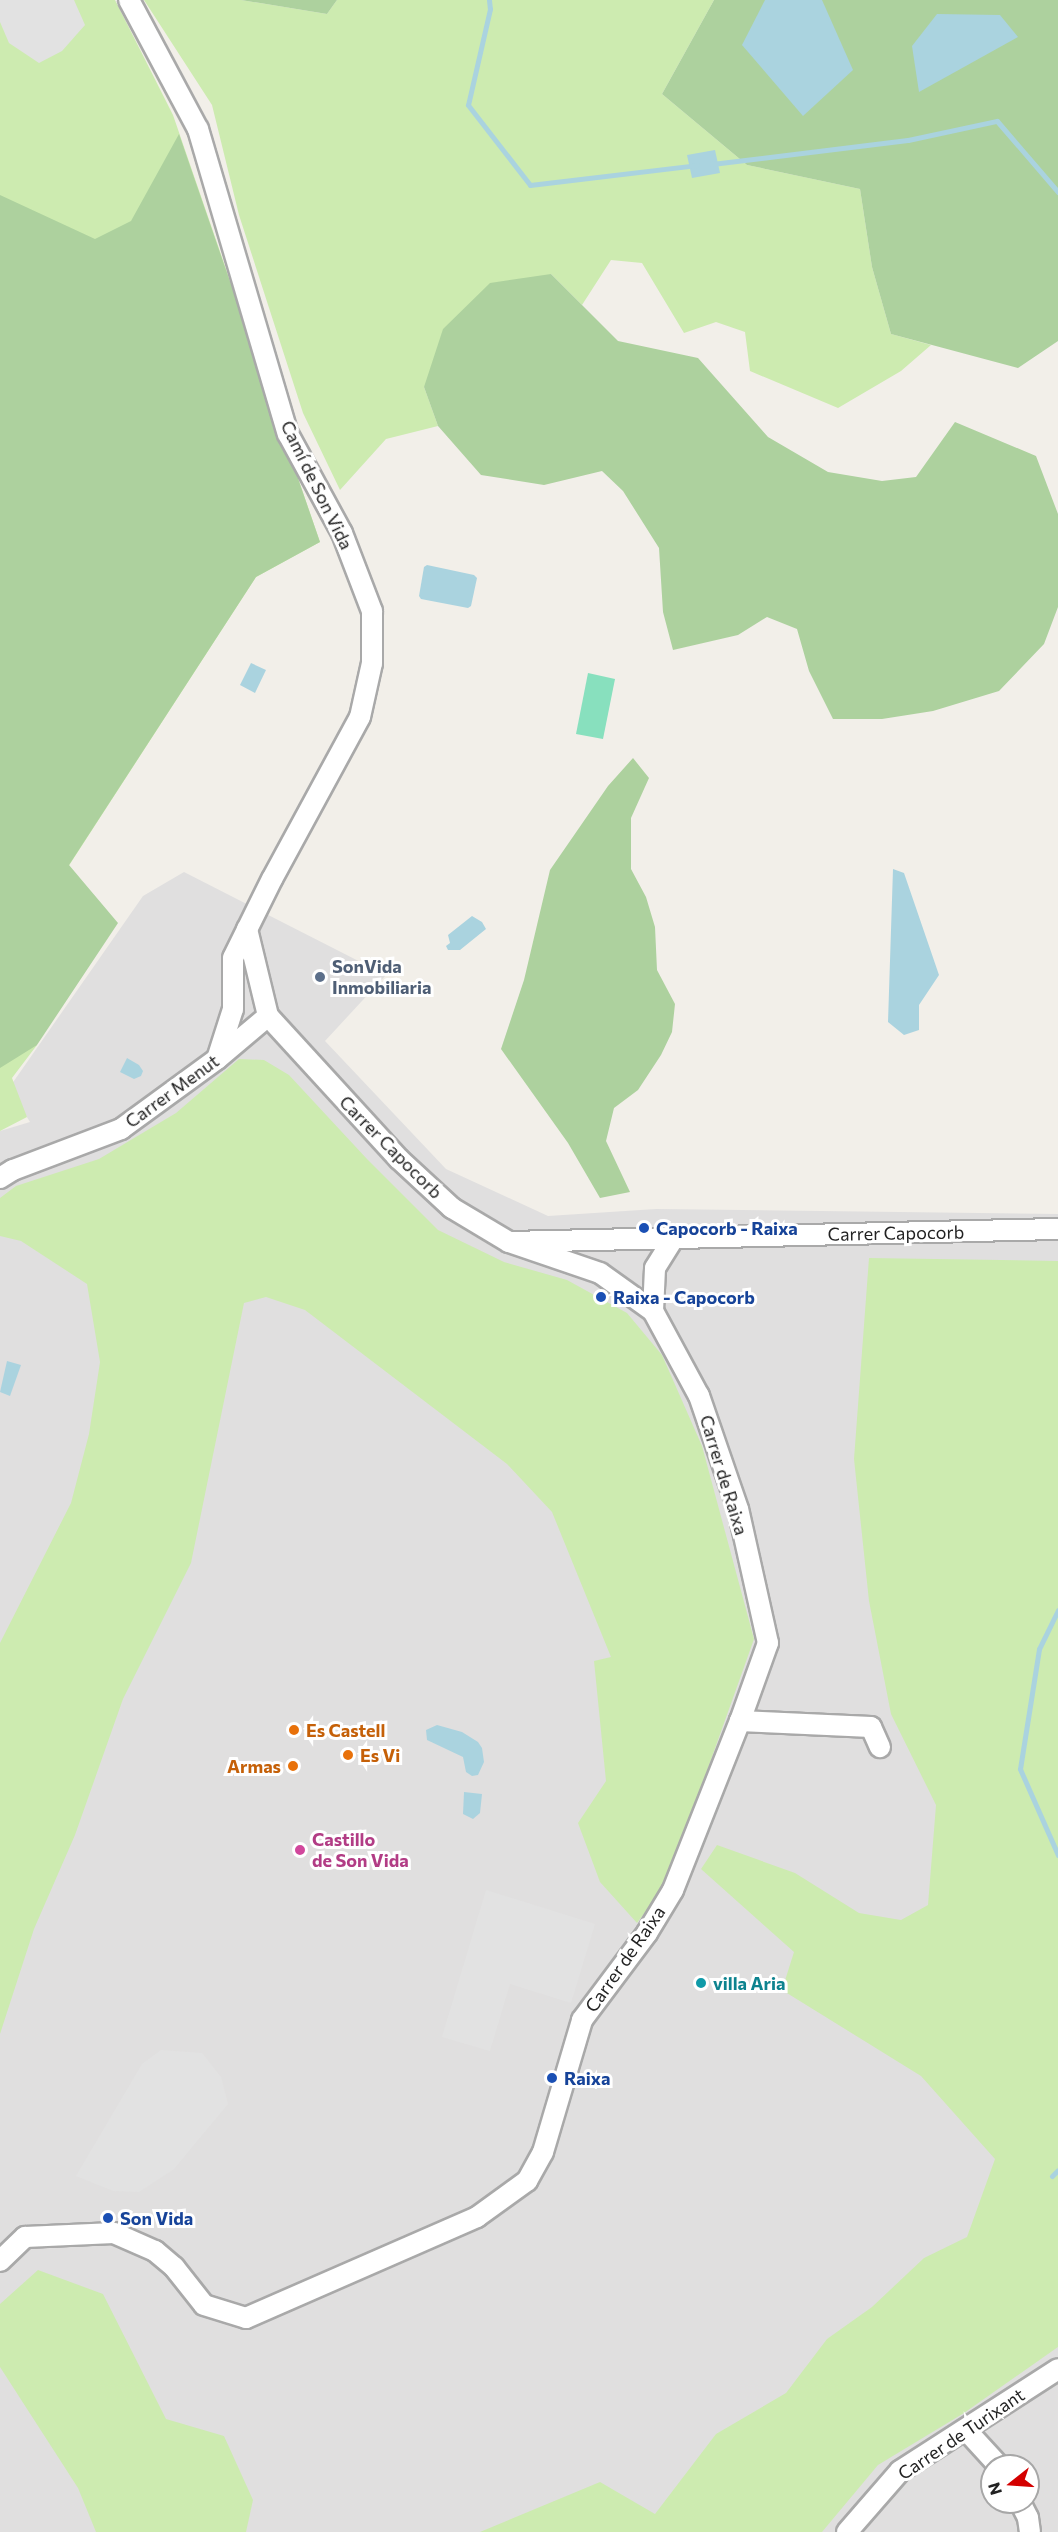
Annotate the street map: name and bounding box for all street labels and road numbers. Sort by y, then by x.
street label: Camí de Son Vida [276,417,358,553]
street label: Carrer Menut [121,1050,223,1132]
street label: Carrer Capocorb [335,1091,447,1203]
street label: Carrer Capocorb [828,1221,964,1245]
street label: Carrer de Raixa [695,1412,753,1538]
street label: Carrer de Raixa [580,1902,670,2016]
street label: Carrer de Turixant [894,2384,1028,2484]

